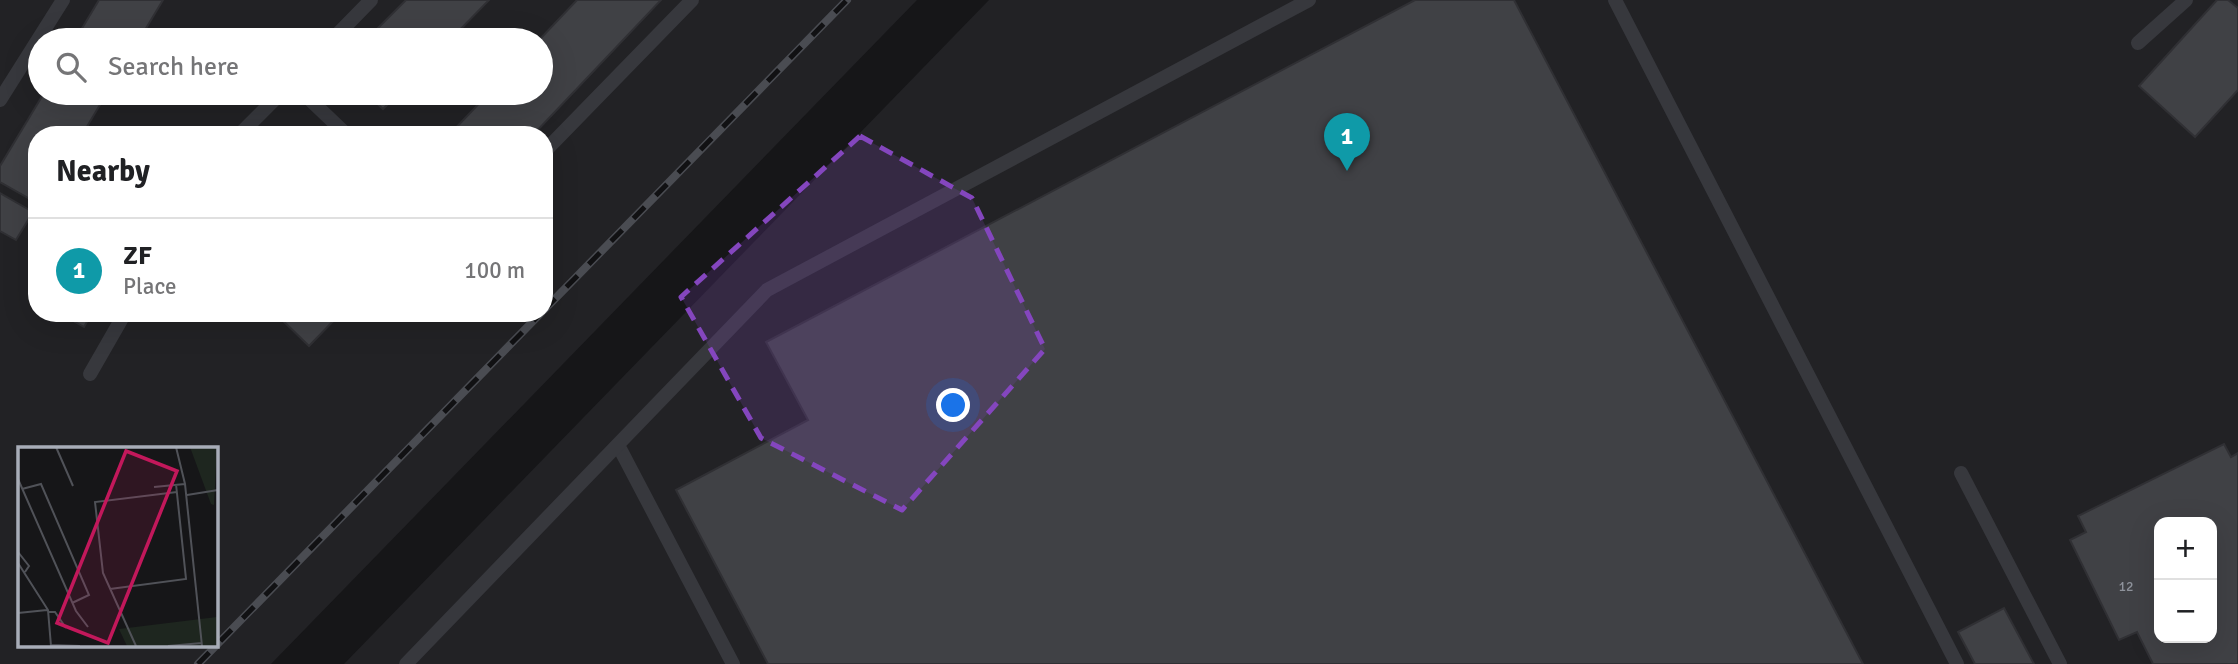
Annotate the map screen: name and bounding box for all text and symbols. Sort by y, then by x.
search box [28,28,553,105]
icon: search [52,48,90,86]
text: Search here [108,51,239,83]
pin: 1 [1324,113,1370,171]
text: Nearby [56,153,150,190]
text: ZF [123,240,152,272]
text: 1 [73,256,85,285]
text: 100 m [464,256,525,285]
text: Place [123,272,177,301]
your location [936,388,970,422]
inset map [18,447,217,646]
map controls [2154,517,2217,643]
button: + [2154,517,2217,580]
house number: 12 [2118,578,2134,595]
button: − [2154,580,2217,643]

